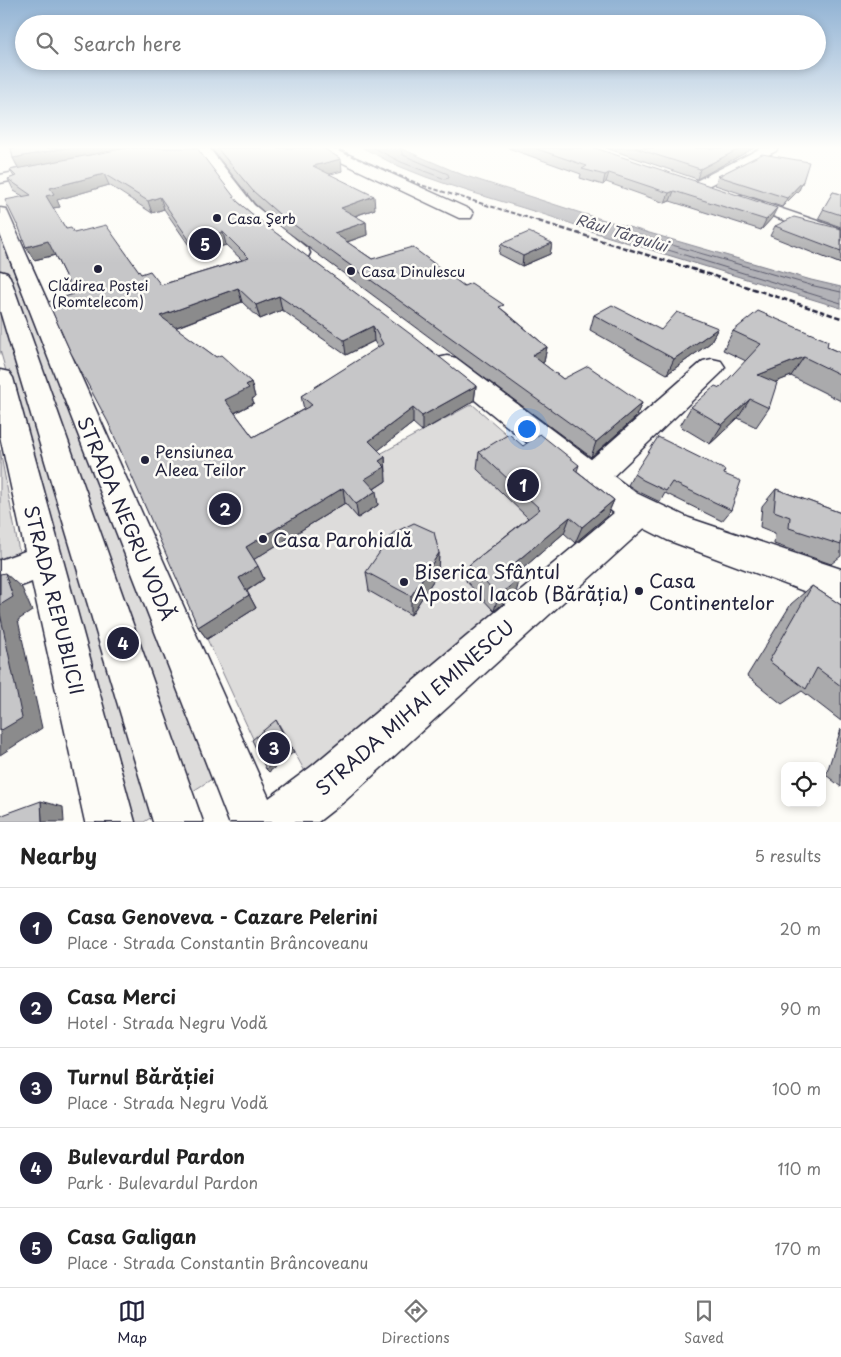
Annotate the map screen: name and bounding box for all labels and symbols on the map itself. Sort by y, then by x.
water label: Râul Târgului [573,207,673,258]
place label: Casa Şerb [227,208,296,229]
marker: Casa Şerb [211,212,223,224]
pin: 5 [189,225,221,263]
place label: Casa Dinulescu [361,261,465,282]
marker: Clădirea Poștei (Romtelecom) [92,263,104,275]
marker: Casa Dinulescu [345,265,357,277]
place label: Clădirea Poștei (Romtelecom) [48,275,148,312]
street label: STRADA NEGRU VODĂ [71,412,183,624]
your location [514,416,540,442]
place label: Pensiunea Aleea Teilor [155,439,246,481]
marker: Pensiunea Aleea Teilor [139,454,151,466]
pin: 1 [507,466,539,504]
pin: 2 [209,490,241,528]
street label: STRADA REPUBLICII [18,502,92,698]
place label: Casa Parohială [273,525,413,553]
marker: Casa Parohială [257,533,269,545]
place label: Biserica Sfântul Apostol Iacob (Bărăția) [414,557,629,607]
place label: Casa Continentelor [649,566,774,616]
marker: Biserica Sfântul Apostol Iacob (Bărăția) [398,576,410,588]
marker: Casa Continentelor [633,585,645,597]
street label: STRADA MIHAI EMINESCU [308,613,520,801]
pin: 4 [107,624,139,662]
pin: 3 [258,729,290,767]

